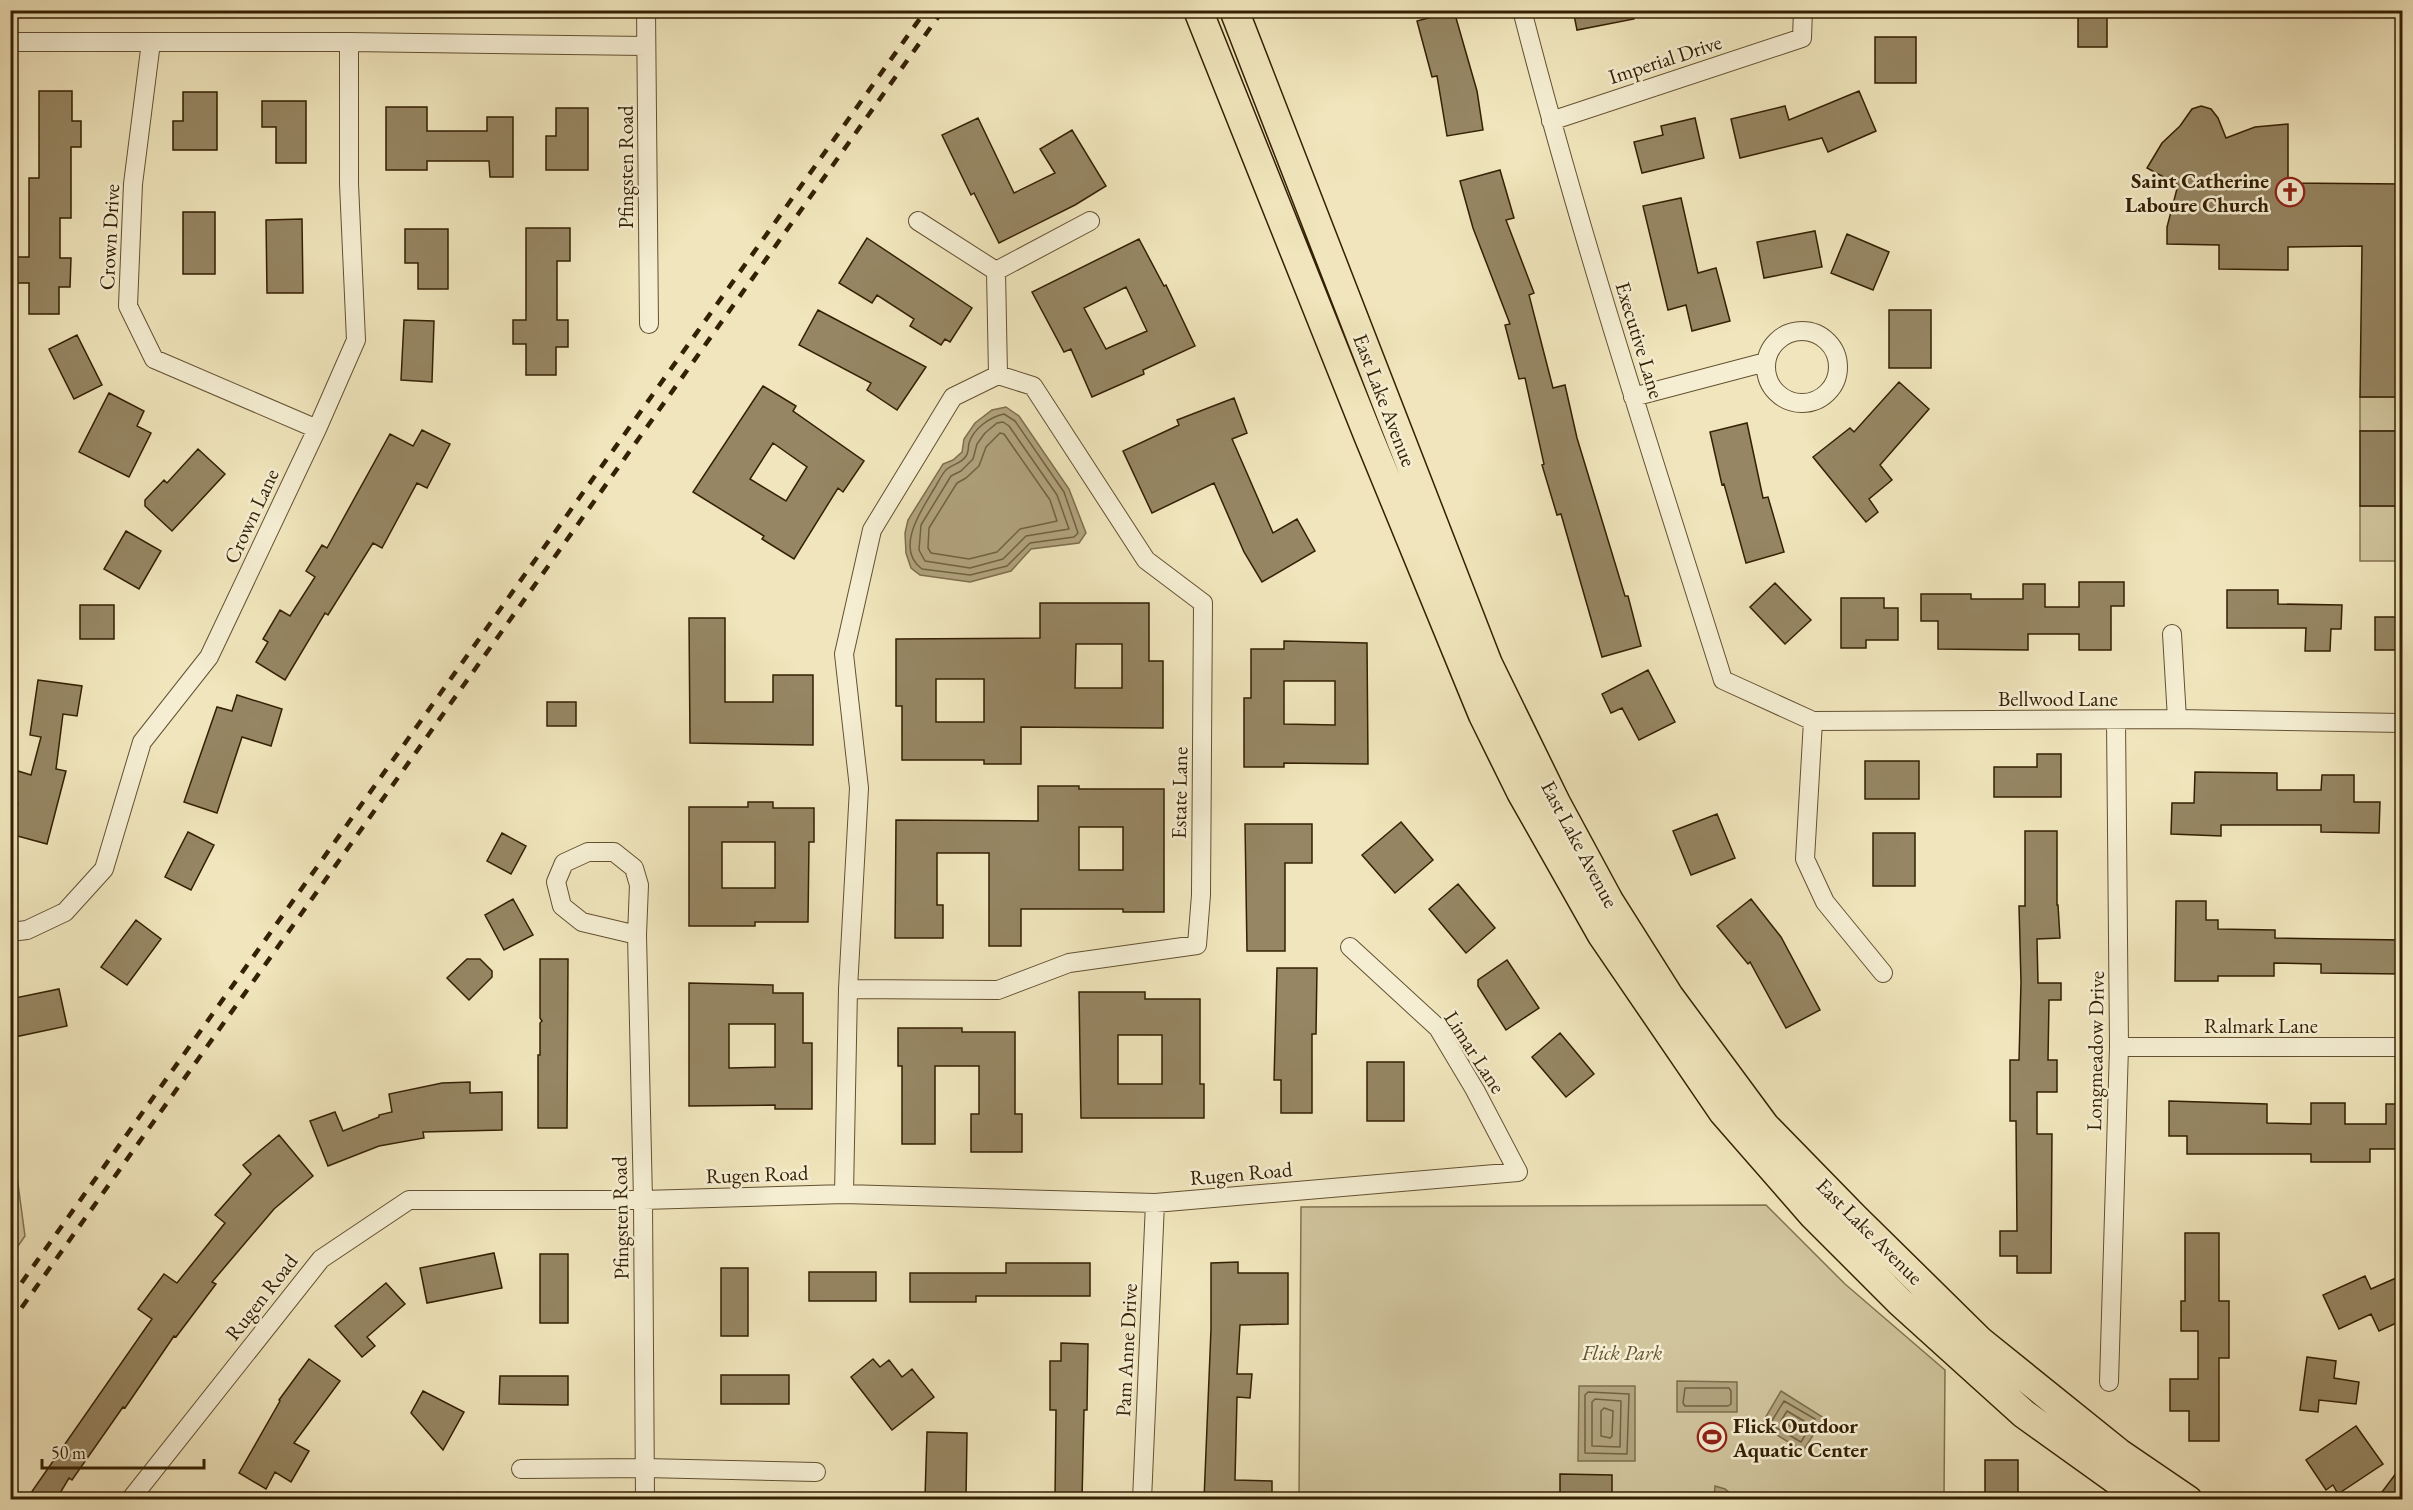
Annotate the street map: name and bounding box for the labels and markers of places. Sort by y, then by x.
place label: Saint Catherine Laboure Church [2125,167,2269,218]
church icon: Saint Catherine Laboure Church [2274,176,2306,208]
place label: Flick Outdoor Aquatic Center [1732,1412,1868,1463]
sports icon: Flick Outdoor Aquatic Center [1696,1421,1728,1453]

